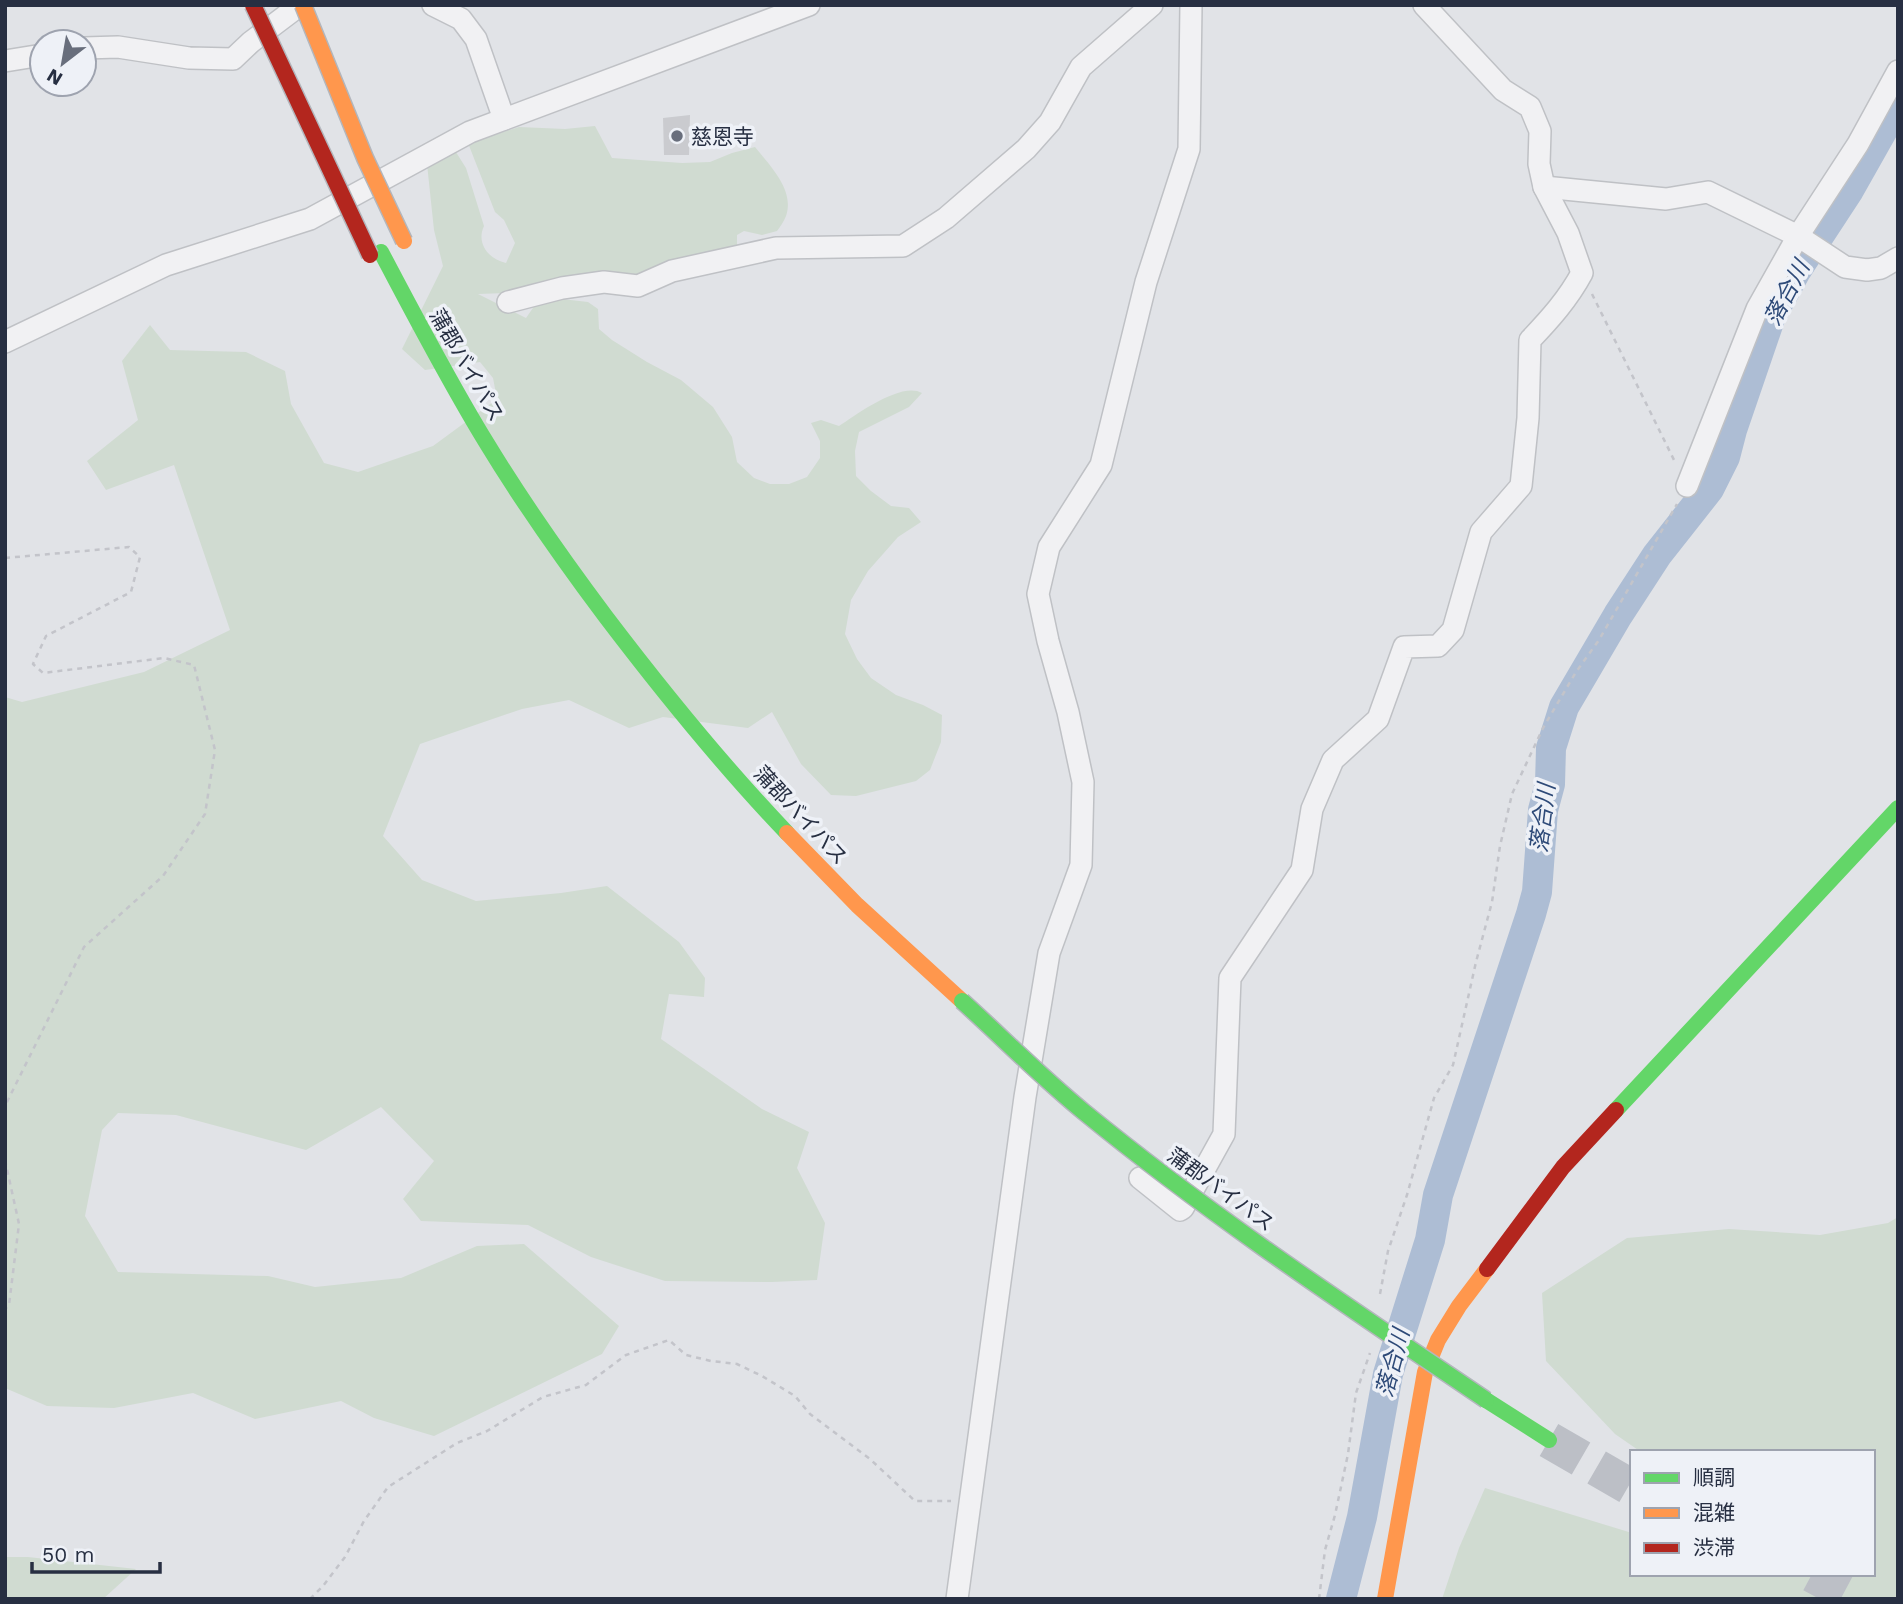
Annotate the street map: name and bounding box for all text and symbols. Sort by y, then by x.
north arrow [28,28,98,98]
text: N [43,64,66,91]
place label: 慈恩寺 [691,124,754,149]
marker: 慈恩寺 [669,128,685,144]
water label: 落合川 [1759,254,1817,330]
street label: 蒲郡バイパス [425,304,509,426]
street label: 蒲郡バイパス [749,761,853,869]
water label: 落合川 [1525,779,1561,854]
street label: 蒲郡バイパス [1163,1142,1279,1236]
water label: 落合川 [1371,1323,1416,1400]
legend [1630,1450,1875,1576]
text: 順調 [1693,1465,1735,1490]
text: 混雑 [1693,1500,1735,1525]
scale bar [32,1530,159,1574]
text: 渋滞 [1693,1535,1735,1560]
text: 50 m [42,1542,94,1567]

